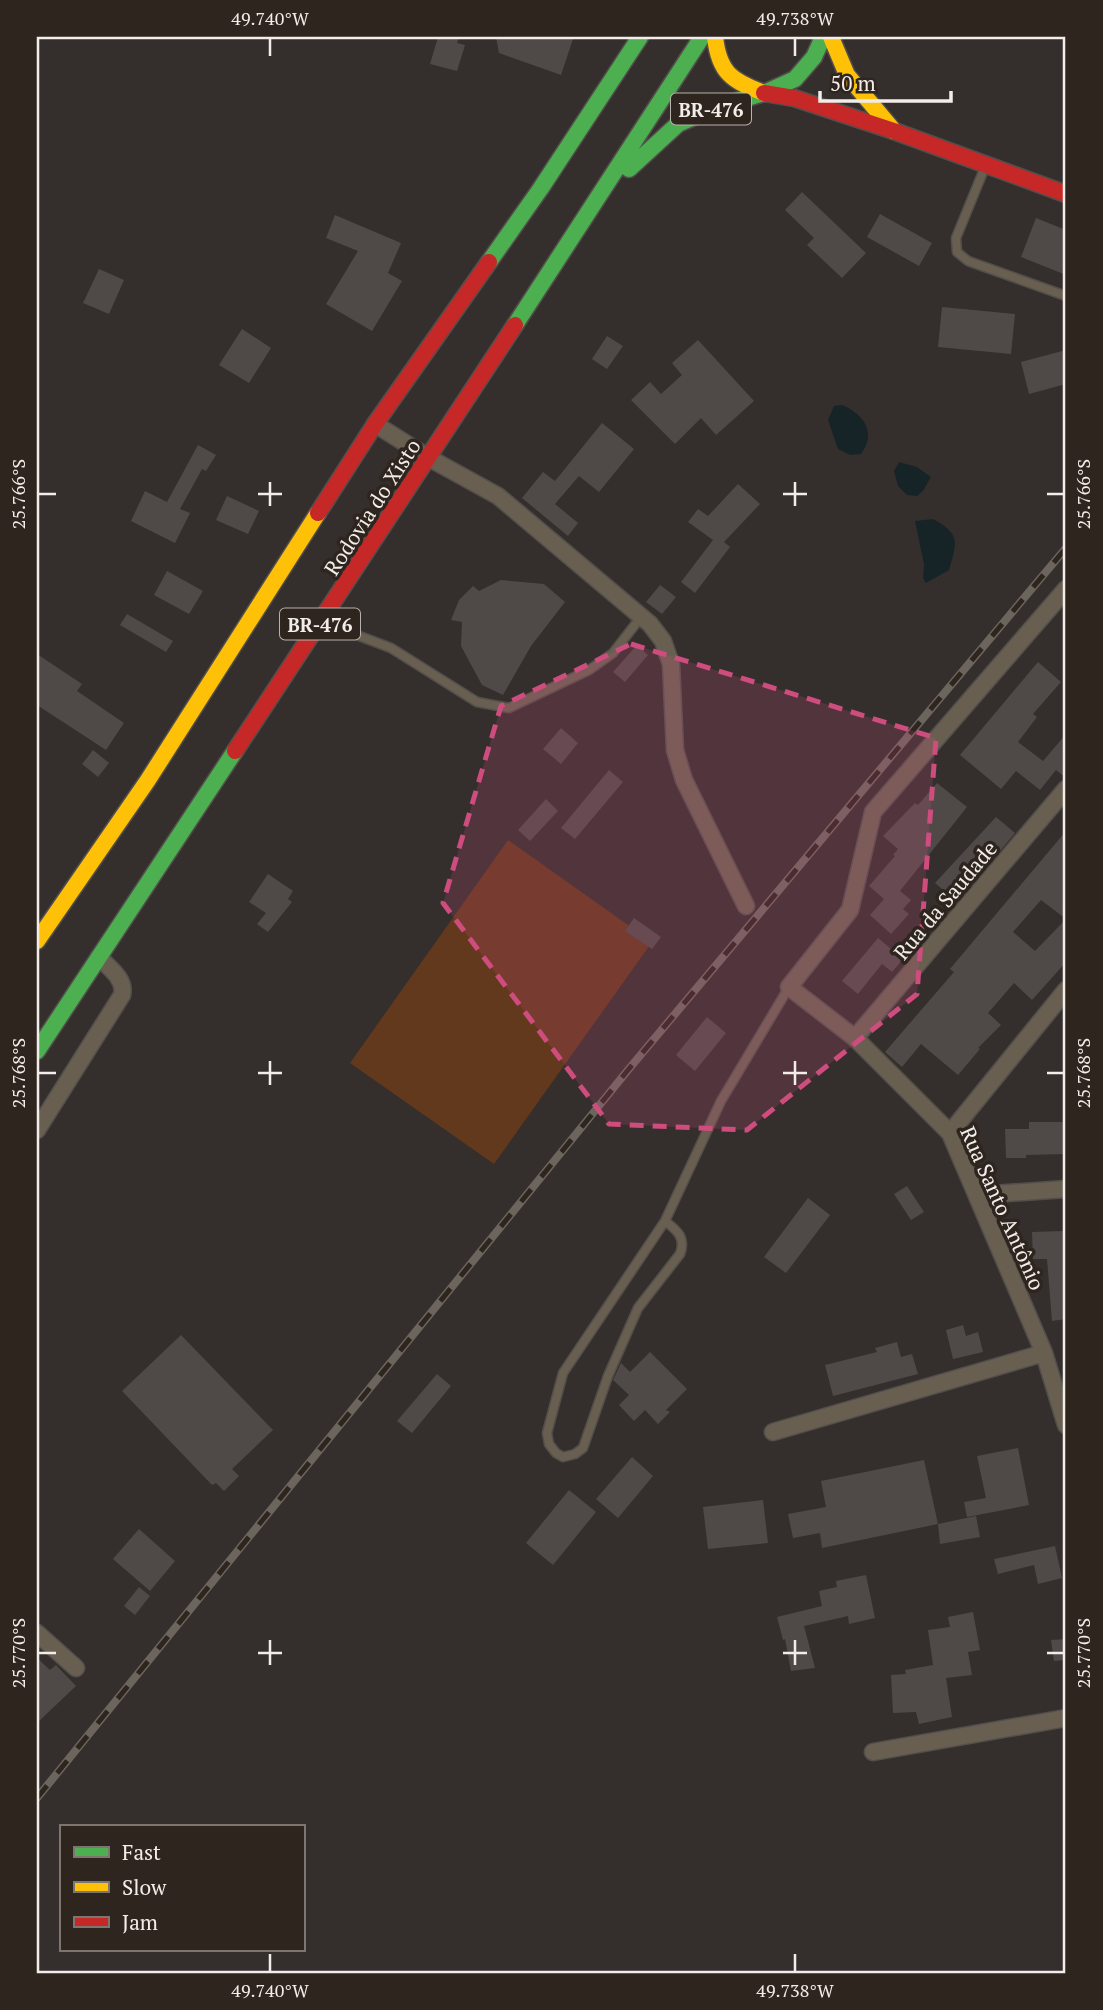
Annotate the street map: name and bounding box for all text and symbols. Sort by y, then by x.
text: 49.740°W [231,6,309,30]
text: 49.738°W [756,6,834,30]
scale bar [820,60,951,104]
text: 50 m [830,69,876,97]
road number: BR-476 [671,94,751,124]
street label: Rodovia do Xisto [317,433,427,581]
text: 25.766°S [6,459,30,529]
text: 25.766°S [1071,459,1095,529]
road number: BR-476 [280,608,360,639]
street label: Rua da Saudade [887,835,1003,965]
text: 25.768°S [6,1038,30,1108]
text: 25.768°S [1071,1038,1095,1108]
street label: Rua Santo Antônio [954,1122,1052,1294]
text: 25.770°S [6,1618,30,1688]
text: 25.770°S [1071,1618,1095,1688]
legend [60,1825,304,1951]
text: Fast [122,1838,161,1866]
text: Slow [122,1873,167,1901]
text: Jam [122,1908,158,1936]
text: 49.740°W [231,1978,309,2002]
text: 49.738°W [756,1978,834,2002]

